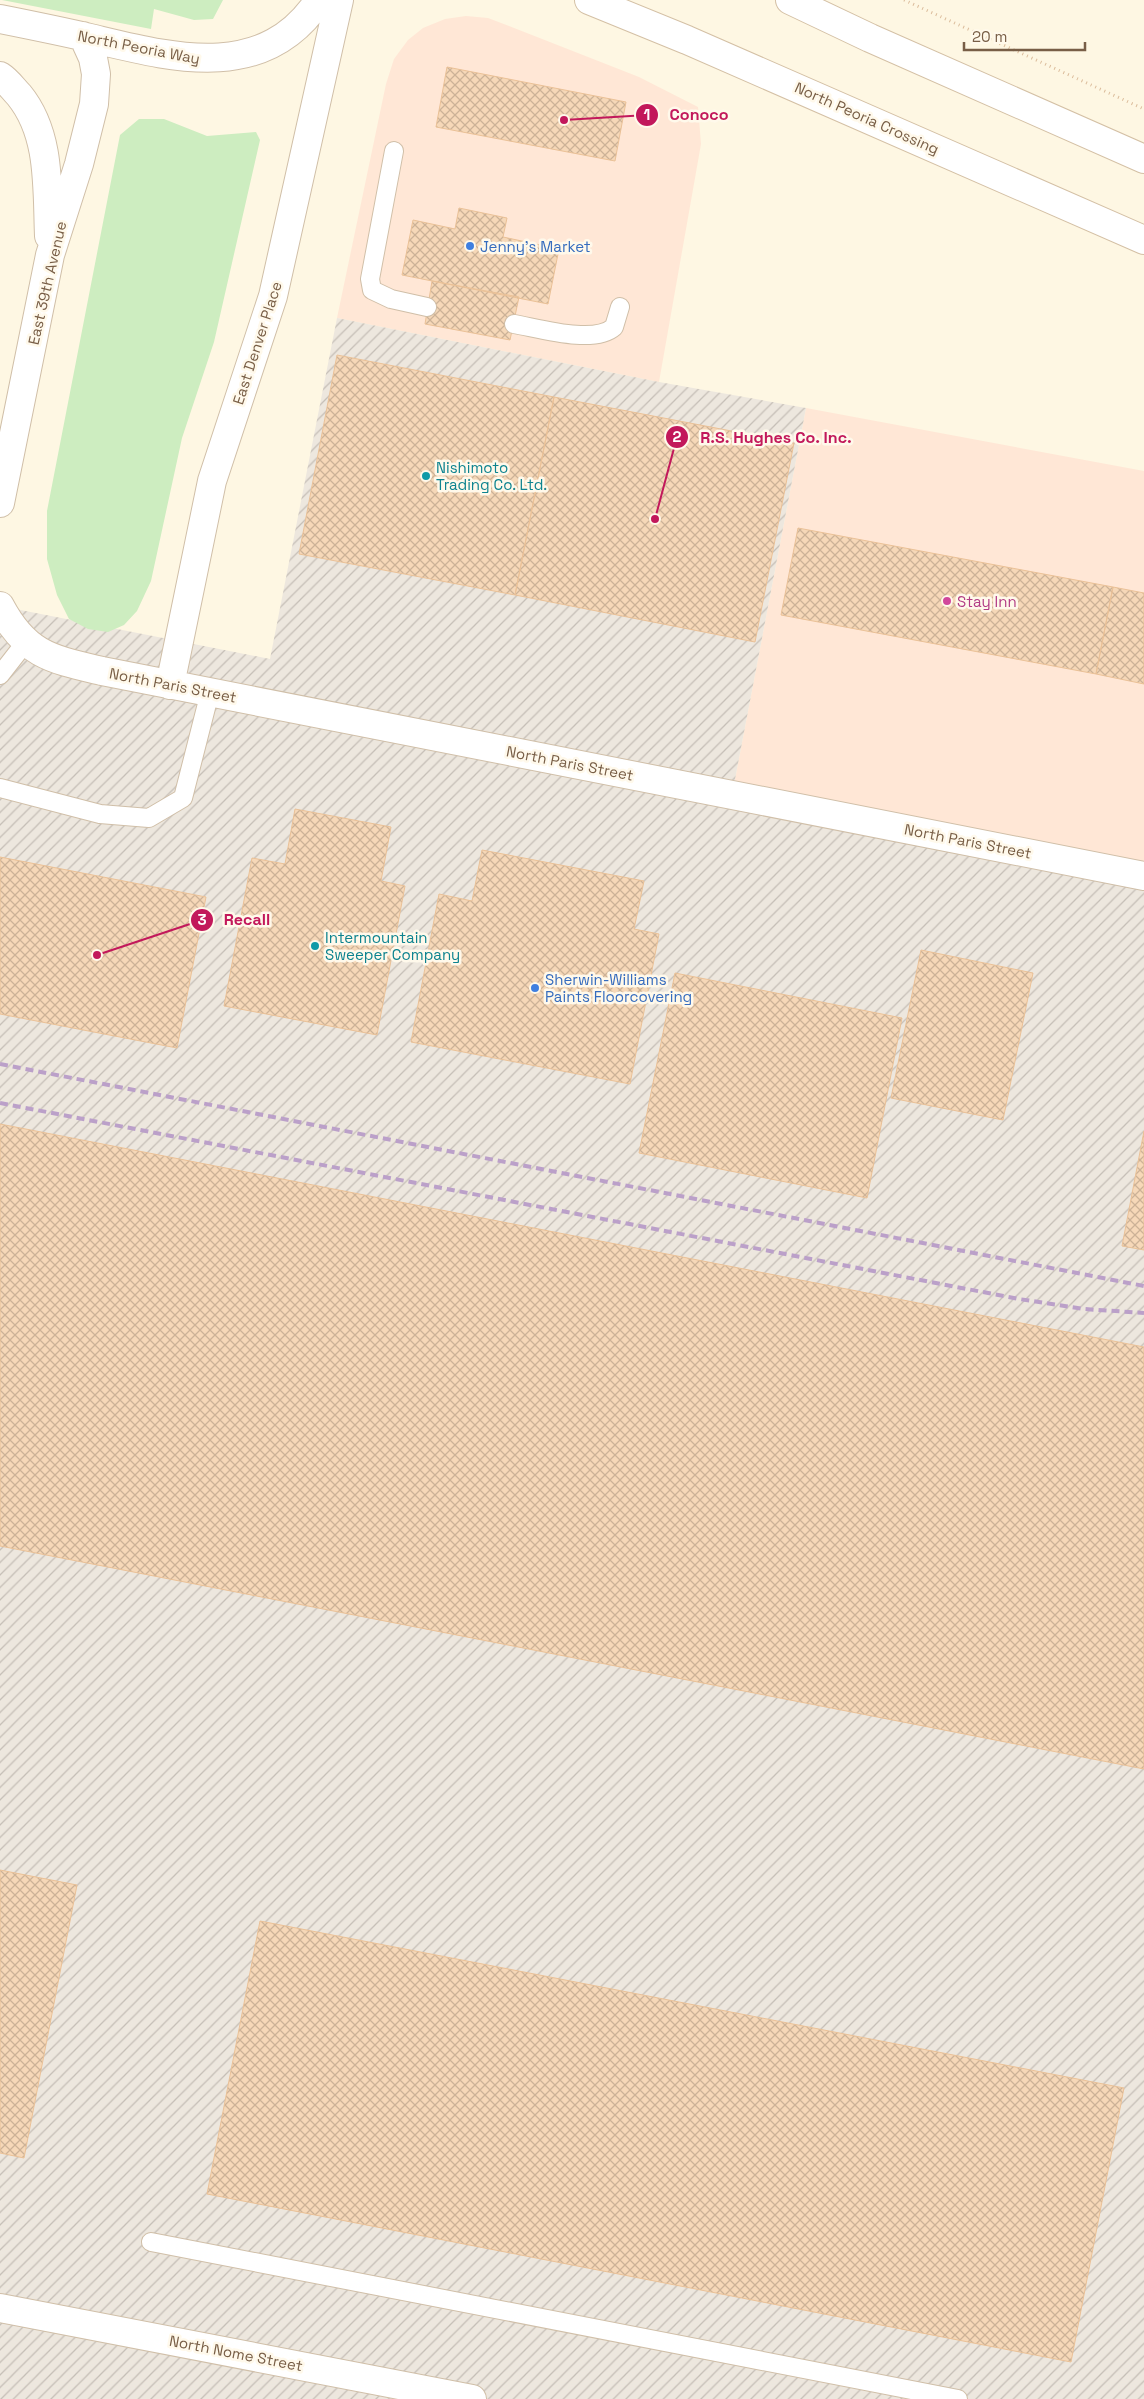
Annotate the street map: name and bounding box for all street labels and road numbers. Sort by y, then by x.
street label: North Peoria Way [76,26,202,68]
street label: North Peoria Crossing [792,78,942,158]
street label: East 39th Avenue [24,219,71,347]
street label: East Denver Place [228,279,286,407]
street label: North Paris Street [108,663,238,707]
street label: North Paris Street [505,741,635,785]
street label: North Paris Street [903,819,1033,863]
street label: North Nome Street [168,2331,304,2375]

